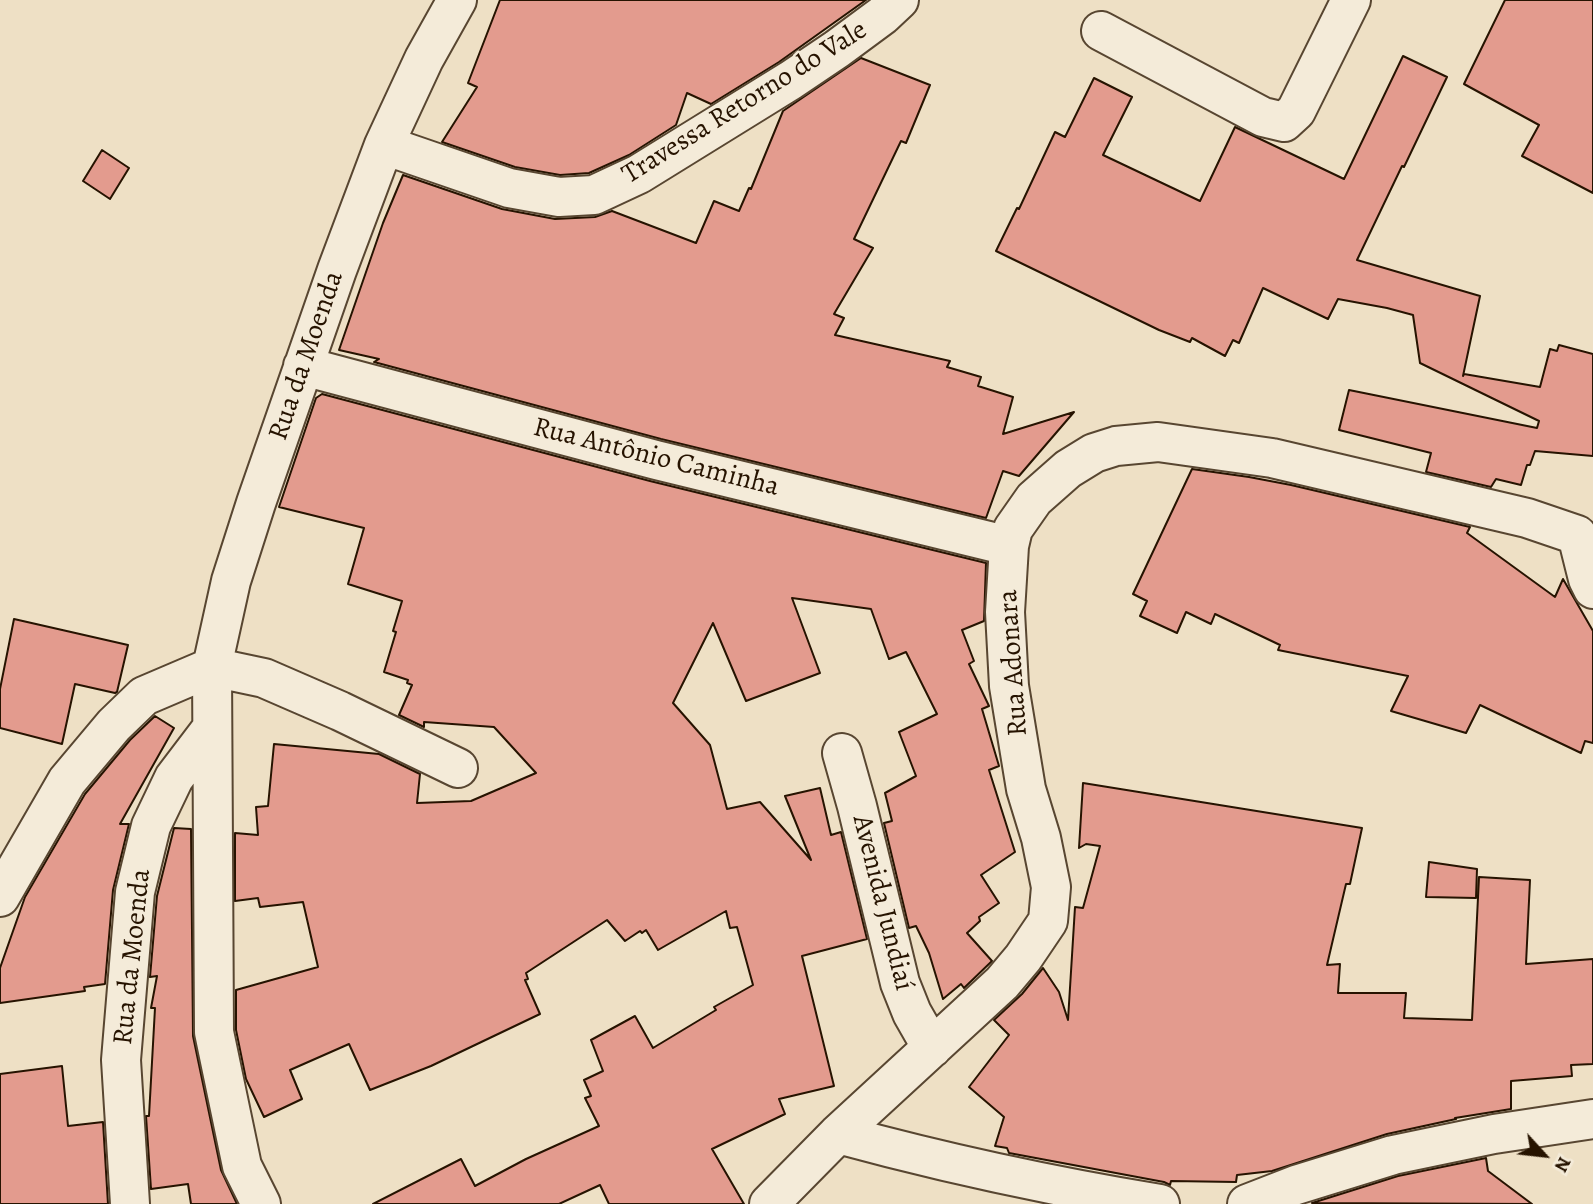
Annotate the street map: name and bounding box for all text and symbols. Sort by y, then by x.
street label: Travessa Retorno do Vale [616,14,874,192]
street label: Rua da Moenda [262,267,352,445]
street label: Rua Antônio Caminha [530,411,782,505]
street label: Rua Adonara [992,589,1036,737]
street label: Avenida Jundiaí [844,812,920,994]
street label: Rua da Moenda [107,867,159,1047]
north arrow [1509,1120,1579,1190]
text: N [1548,1152,1577,1177]

